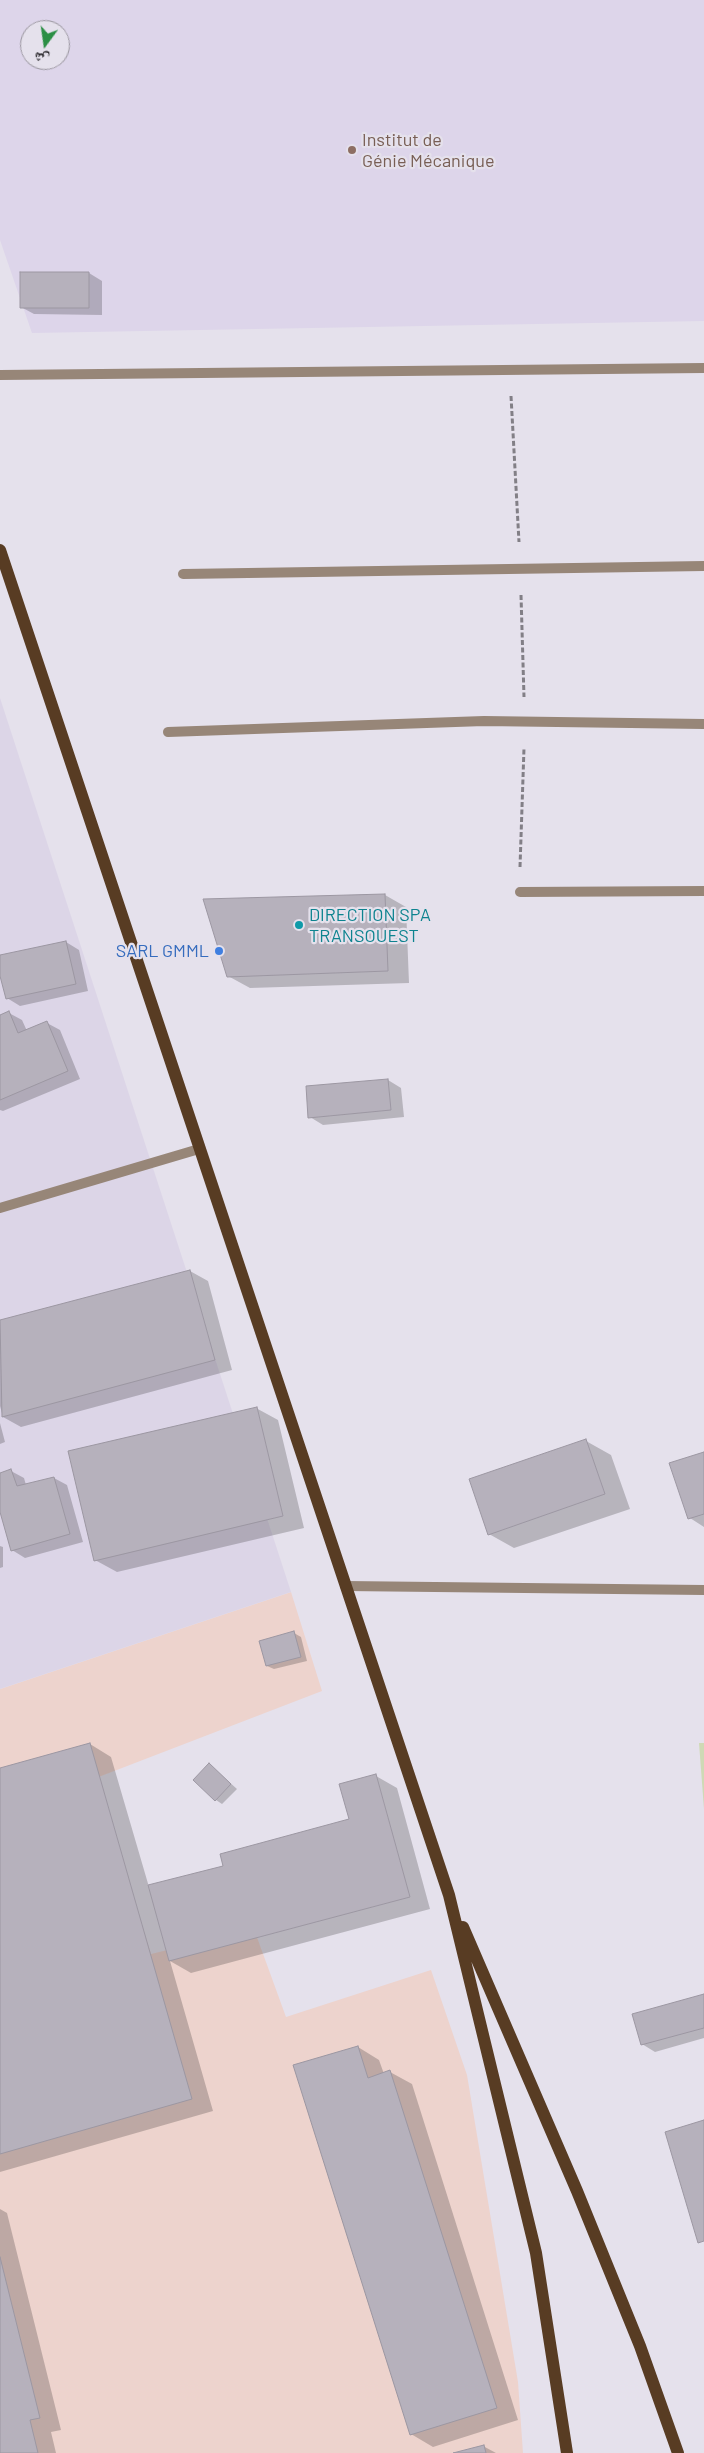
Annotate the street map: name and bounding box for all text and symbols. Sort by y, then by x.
north arrow [20,20,70,70]
text: ش [32,49,51,69]
place label: Institut de Génie Mécanique [362,129,495,172]
marker: Institut de Génie Mécanique [346,144,358,156]
place label: DIRECTION SPA TRANSOUEST [309,904,431,946]
marker: DIRECTION SPA TRANSOUEST [293,919,305,931]
place label: SARL GMML [116,940,209,962]
marker: SARL GMML [213,945,225,957]

